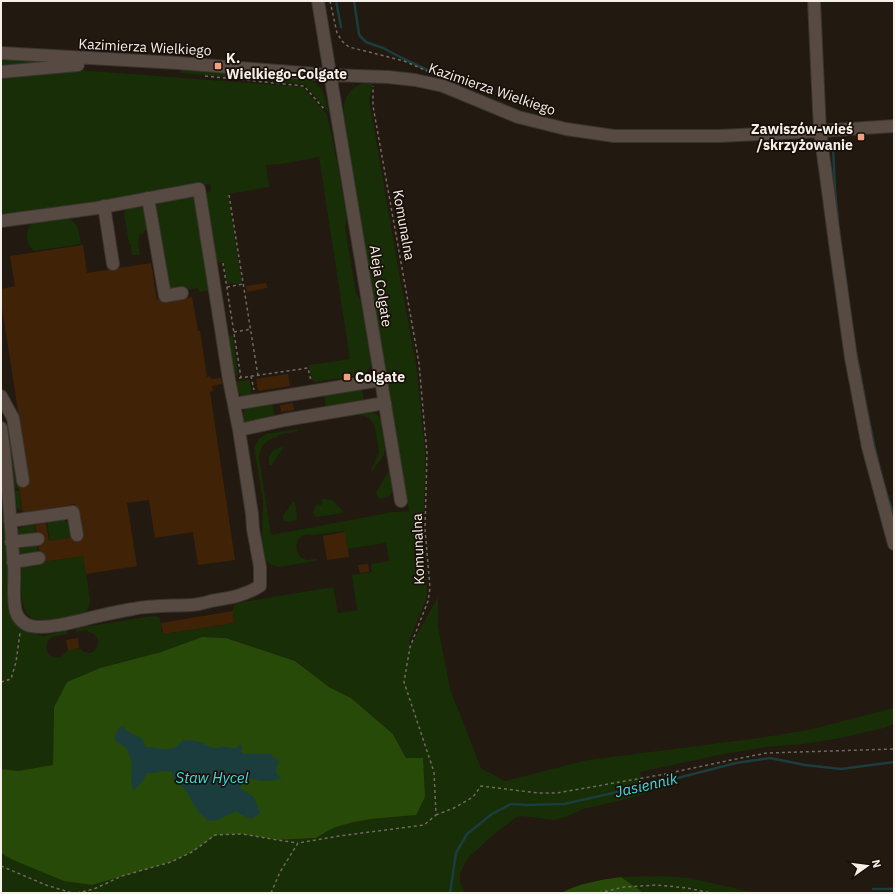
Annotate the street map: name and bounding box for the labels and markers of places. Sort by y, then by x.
place label: K. Wielkiego-Colgate [226,49,347,83]
marker: K. Wielkiego-Colgate [213,61,223,71]
place label: Zawiszów-wieś /skrzyżowanie [751,120,853,154]
marker: Zawiszów-wieś /skrzyżowanie [856,132,866,142]
place label: Colgate [355,368,405,386]
marker: Colgate [342,372,352,382]

